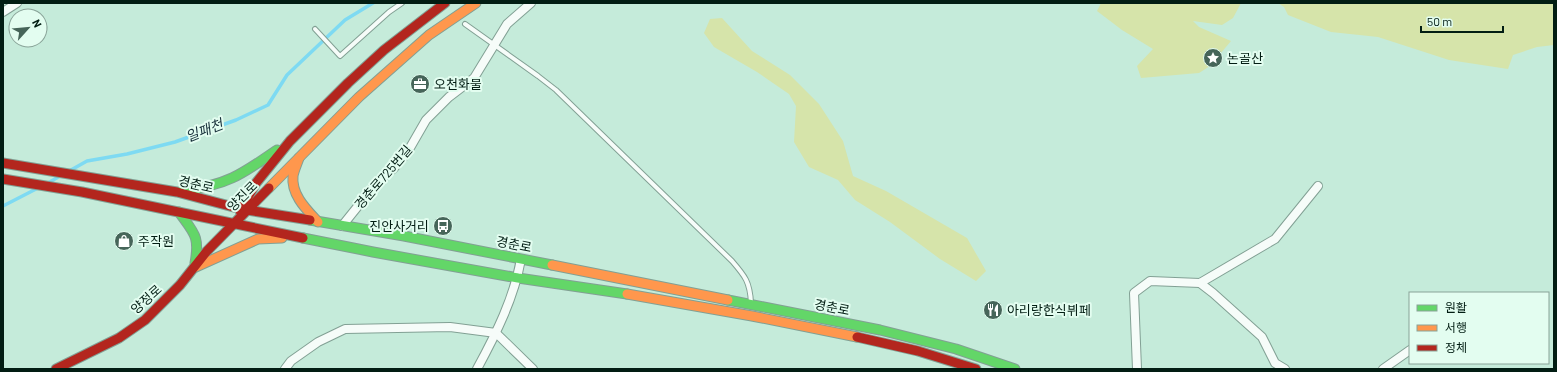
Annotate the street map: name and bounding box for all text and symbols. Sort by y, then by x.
north arrow [8,8,48,48]
scale bar [1421,8,1503,34]
text: 50 m [1427,14,1452,28]
text: N [30,17,45,29]
place icon: 논골산 [1202,47,1224,69]
place label: 논골산 [1227,50,1263,66]
office icon: 오천화물 [409,73,431,95]
place label: 오천화물 [434,76,482,92]
water label: 일패천 [183,115,226,145]
street label: 경춘로725번길 [351,142,415,212]
street label: 경춘로 [177,172,215,196]
street label: 양진로 [224,178,260,214]
bus stop icon: 진안사거리 [432,215,454,237]
place label: 진안사거리 [369,218,429,234]
shop icon: 주작원 [113,230,135,252]
place label: 주작원 [138,233,174,249]
street label: 경춘로 [495,233,533,255]
street label: 양정로 [127,281,165,317]
legend [1409,292,1549,364]
street label: 경춘로 [813,296,851,318]
restaurant icon: 아리랑한식뷔페 [982,299,1004,321]
text: 원활 [1445,300,1467,314]
place label: 아리랑한식뷔페 [1007,302,1091,318]
text: 서행 [1445,320,1467,334]
text: 정체 [1445,340,1467,354]

